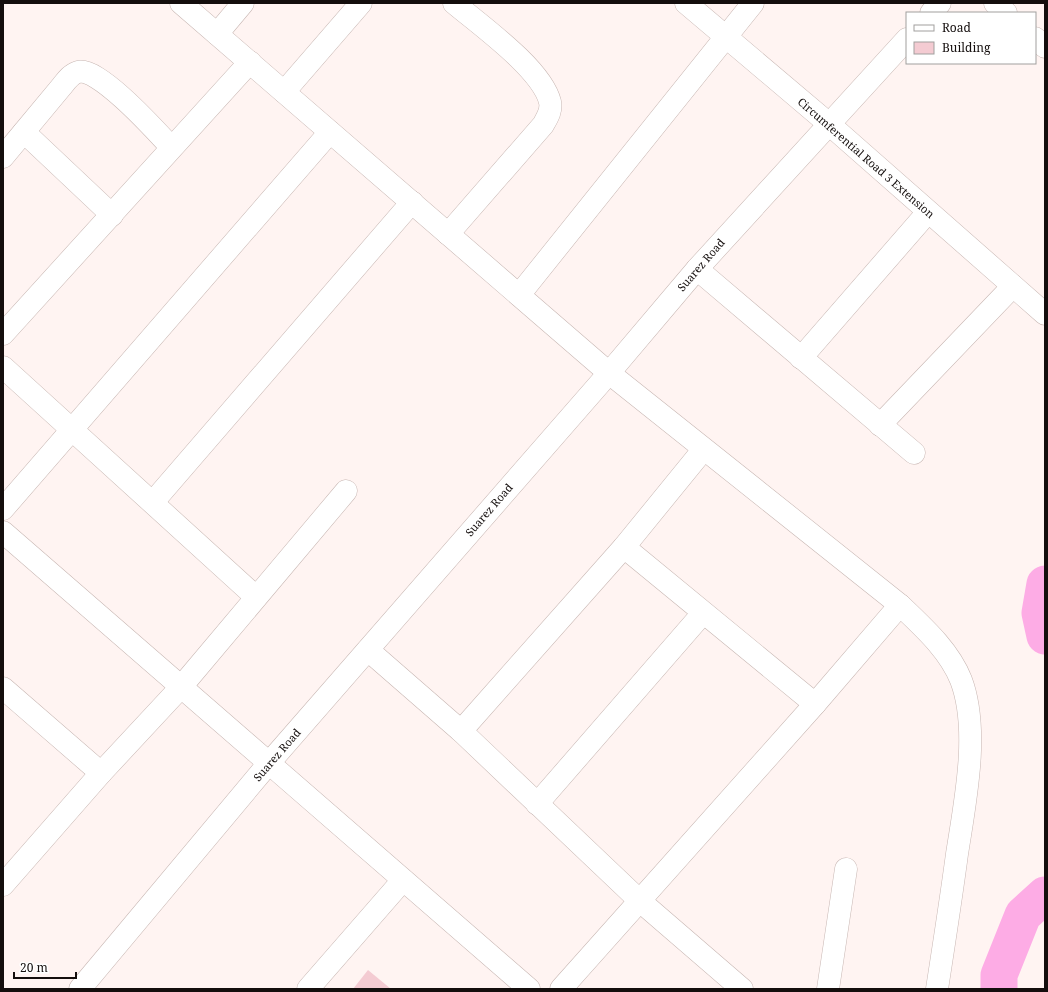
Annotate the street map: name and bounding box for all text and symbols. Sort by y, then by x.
legend [906,12,1036,64]
text: Road [942,19,972,36]
text: Building [942,39,991,56]
street label: Circumferential Road 3 Extension [795,94,938,221]
street label: Suarez Road [674,235,728,294]
street label: Suarez Road [462,480,516,539]
street label: Suarez Road [250,725,304,784]
scale bar [14,954,76,980]
text: 20 m [20,959,48,976]

